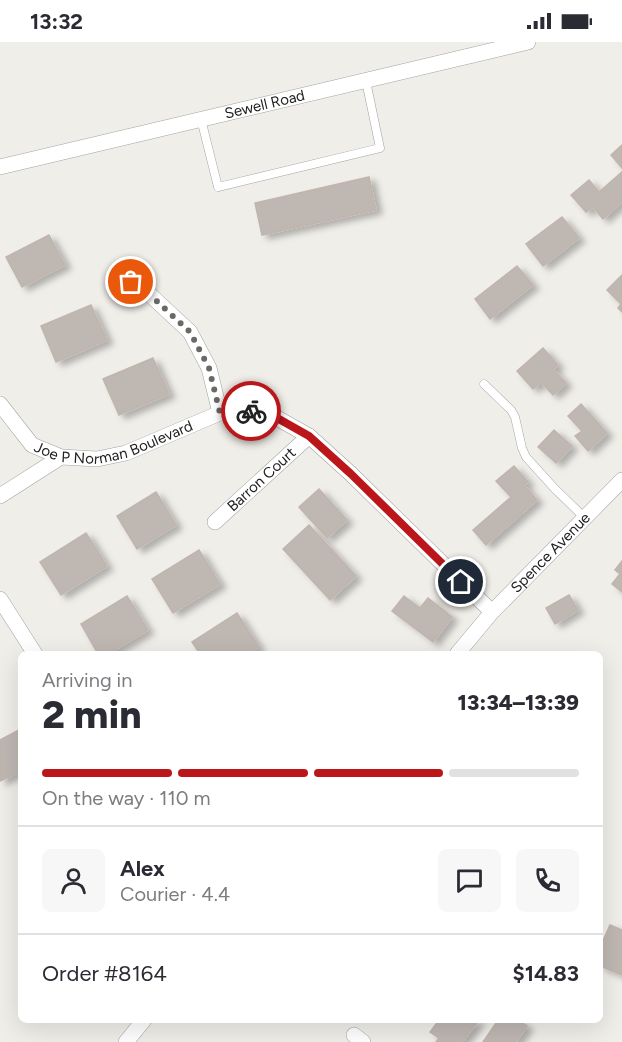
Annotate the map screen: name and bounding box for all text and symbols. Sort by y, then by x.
text: 13:32 [30,8,83,35]
street label: Sewell Road [223,86,307,123]
pin [105,256,156,307]
icon: bag [114,265,147,298]
courier [221,381,281,441]
icon: bike [235,395,268,428]
street label: Joe P Norman Boulevard [32,417,195,468]
street label: Barron Court [224,443,300,515]
street label: Spence Avenue [507,509,594,597]
pin [435,556,486,607]
icon: home [444,565,477,598]
text: Arriving in [42,668,132,692]
text: 13:34–13:39 [458,689,579,716]
text: 2 min [42,691,142,738]
text: On the way · 110 m [42,786,210,810]
button: person [42,849,105,912]
button: chat [438,849,501,912]
button: phone [516,849,579,912]
text: Alex [120,855,165,882]
text: Courier · 4.4 [120,882,230,906]
text: Order #8164 [42,960,167,987]
text: $14.83 [512,960,579,987]

